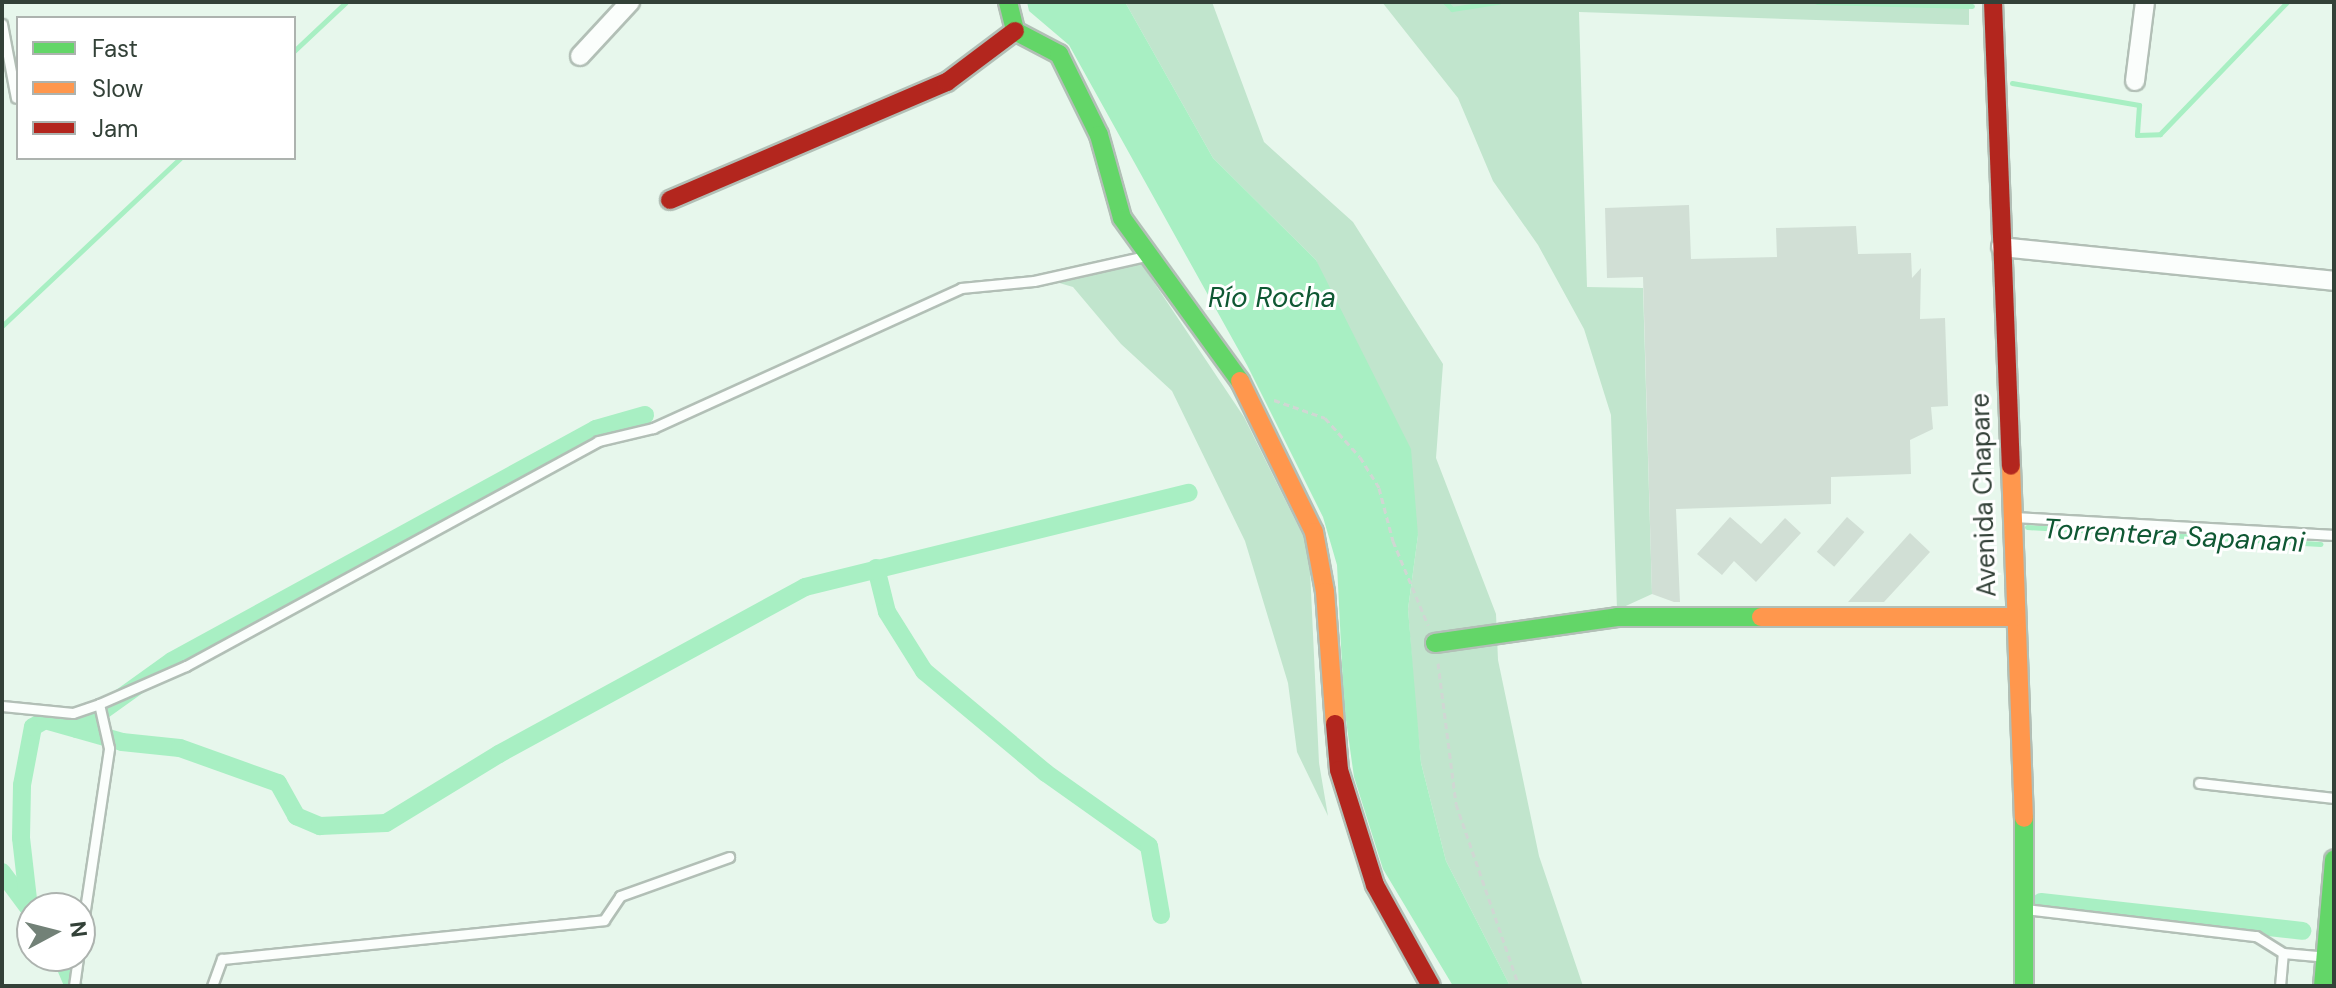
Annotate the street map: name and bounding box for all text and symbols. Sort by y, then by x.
legend [16,16,296,160]
text: Fast [92,33,138,64]
text: Slow [92,73,143,104]
text: Jam [92,113,138,144]
water label: Río Rocha [1208,281,1336,315]
street label: Avenida Chapare [1965,392,2003,598]
water label: Torrentera Sapanani [2042,512,2306,560]
north arrow [16,892,96,972]
text: N [63,920,94,939]

